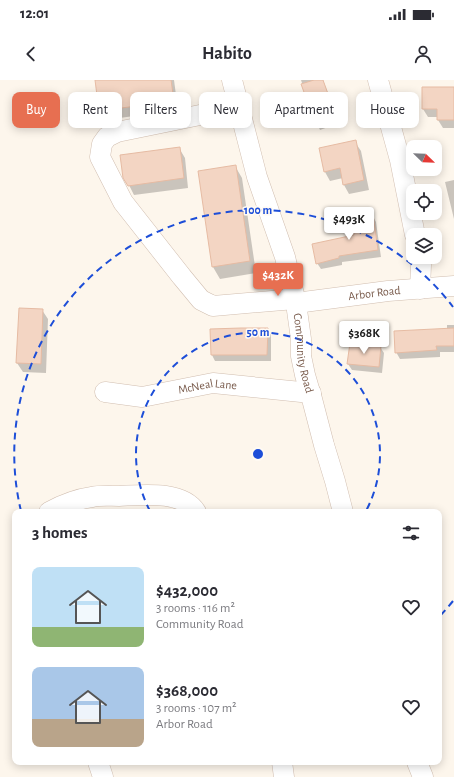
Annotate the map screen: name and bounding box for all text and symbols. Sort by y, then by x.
text: 12:01 [20,6,49,21]
icon: back [20,43,42,65]
icon: person [412,43,434,65]
text: Habito [202,45,252,63]
chip: Buy [12,92,60,128]
chip: Rent [68,92,122,128]
chip: Filters [130,92,191,128]
chip: New [199,92,252,128]
chip: Apartment [260,92,348,128]
chip: House [356,92,419,128]
north arrow [406,140,442,176]
map controls [406,140,442,264]
button: locate [406,184,442,220]
text: 100 m [244,204,272,216]
pin: $493K [321,207,377,241]
text: $493K [333,213,365,226]
button: layers [406,228,442,264]
pin: $432K [250,263,306,297]
text: $432K [262,269,294,282]
street label: Arbor Road [348,284,401,302]
street label: Community Road [291,312,316,394]
pin: $368K [336,321,392,355]
text: 50 m [247,326,270,338]
text: $368K [348,327,380,340]
street label: McNeal Lane [177,377,238,396]
centre of rings [251,447,265,461]
icon: filters [400,522,422,544]
text: 3 homes [32,524,88,541]
text: $432,000 [156,582,218,599]
icon: home [64,583,112,631]
icon: heart [400,596,422,618]
text: 3 rooms · 116 m² [156,602,235,615]
text: Community Road [156,618,243,631]
text: $368,000 [156,682,218,699]
icon: home [64,683,112,731]
icon: heart [400,696,422,718]
text: 3 rooms · 107 m² [156,702,237,715]
text: Arbor Road [156,718,213,731]

